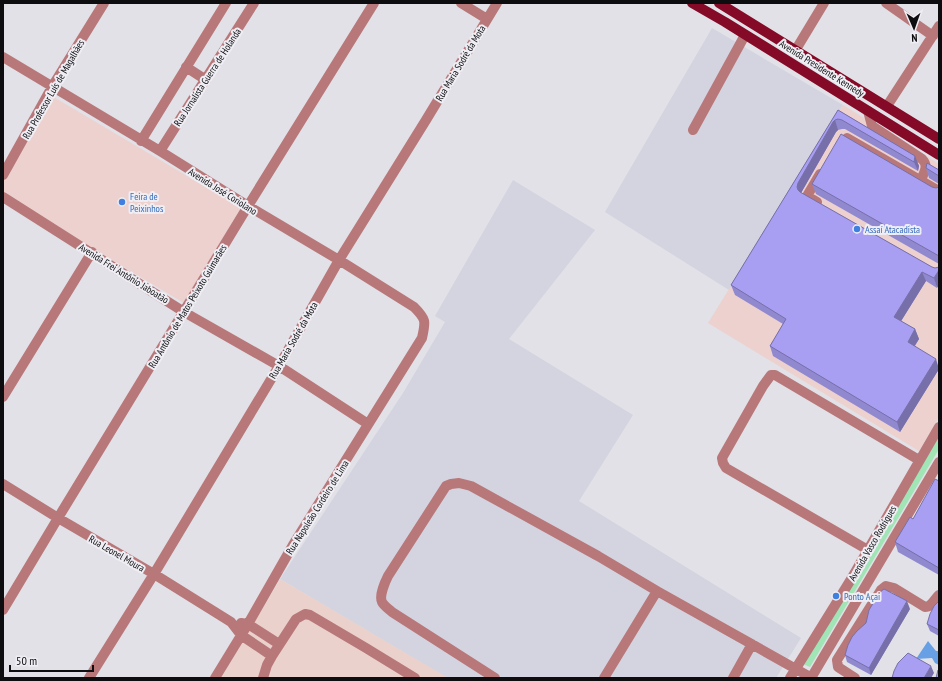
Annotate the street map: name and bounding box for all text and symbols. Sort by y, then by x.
north arrow [894,8,934,48]
street label: Rua Maria Sodré da Mota [433,23,488,104]
street label: Rua Jornalista Guerra de Holanda [171,26,244,129]
text: N [911,31,918,45]
street label: Rua Professor Luís de Magalhães [20,37,88,141]
street label: Avenida Presidente Kennedy [777,37,867,100]
street label: Avenida José Coriolano [186,165,260,218]
place label: Feira de Peixinhos [130,190,164,215]
marker: Feira de Peixinhos [117,197,127,207]
place label: Assaí Atacadista [865,223,920,236]
marker: Assaí Atacadista [852,224,862,234]
street label: Avenida Frei Antônio Jaboatão [76,240,171,306]
street label: Rua Antônio de Matos Peixoto Guimarães [145,242,230,370]
street label: Rua Maria Sodré da Mota [266,300,321,381]
street label: Rua Napoleão Cordeiro de Lima [283,458,352,557]
street label: Avenida Vasco Rodrigues [846,503,900,583]
street label: Rua Leonel Moura [87,532,147,575]
place label: Ponto Açai [844,590,880,603]
marker: Ponto Açai [831,591,841,601]
scale bar [10,647,93,673]
text: 50 m [16,653,37,668]

